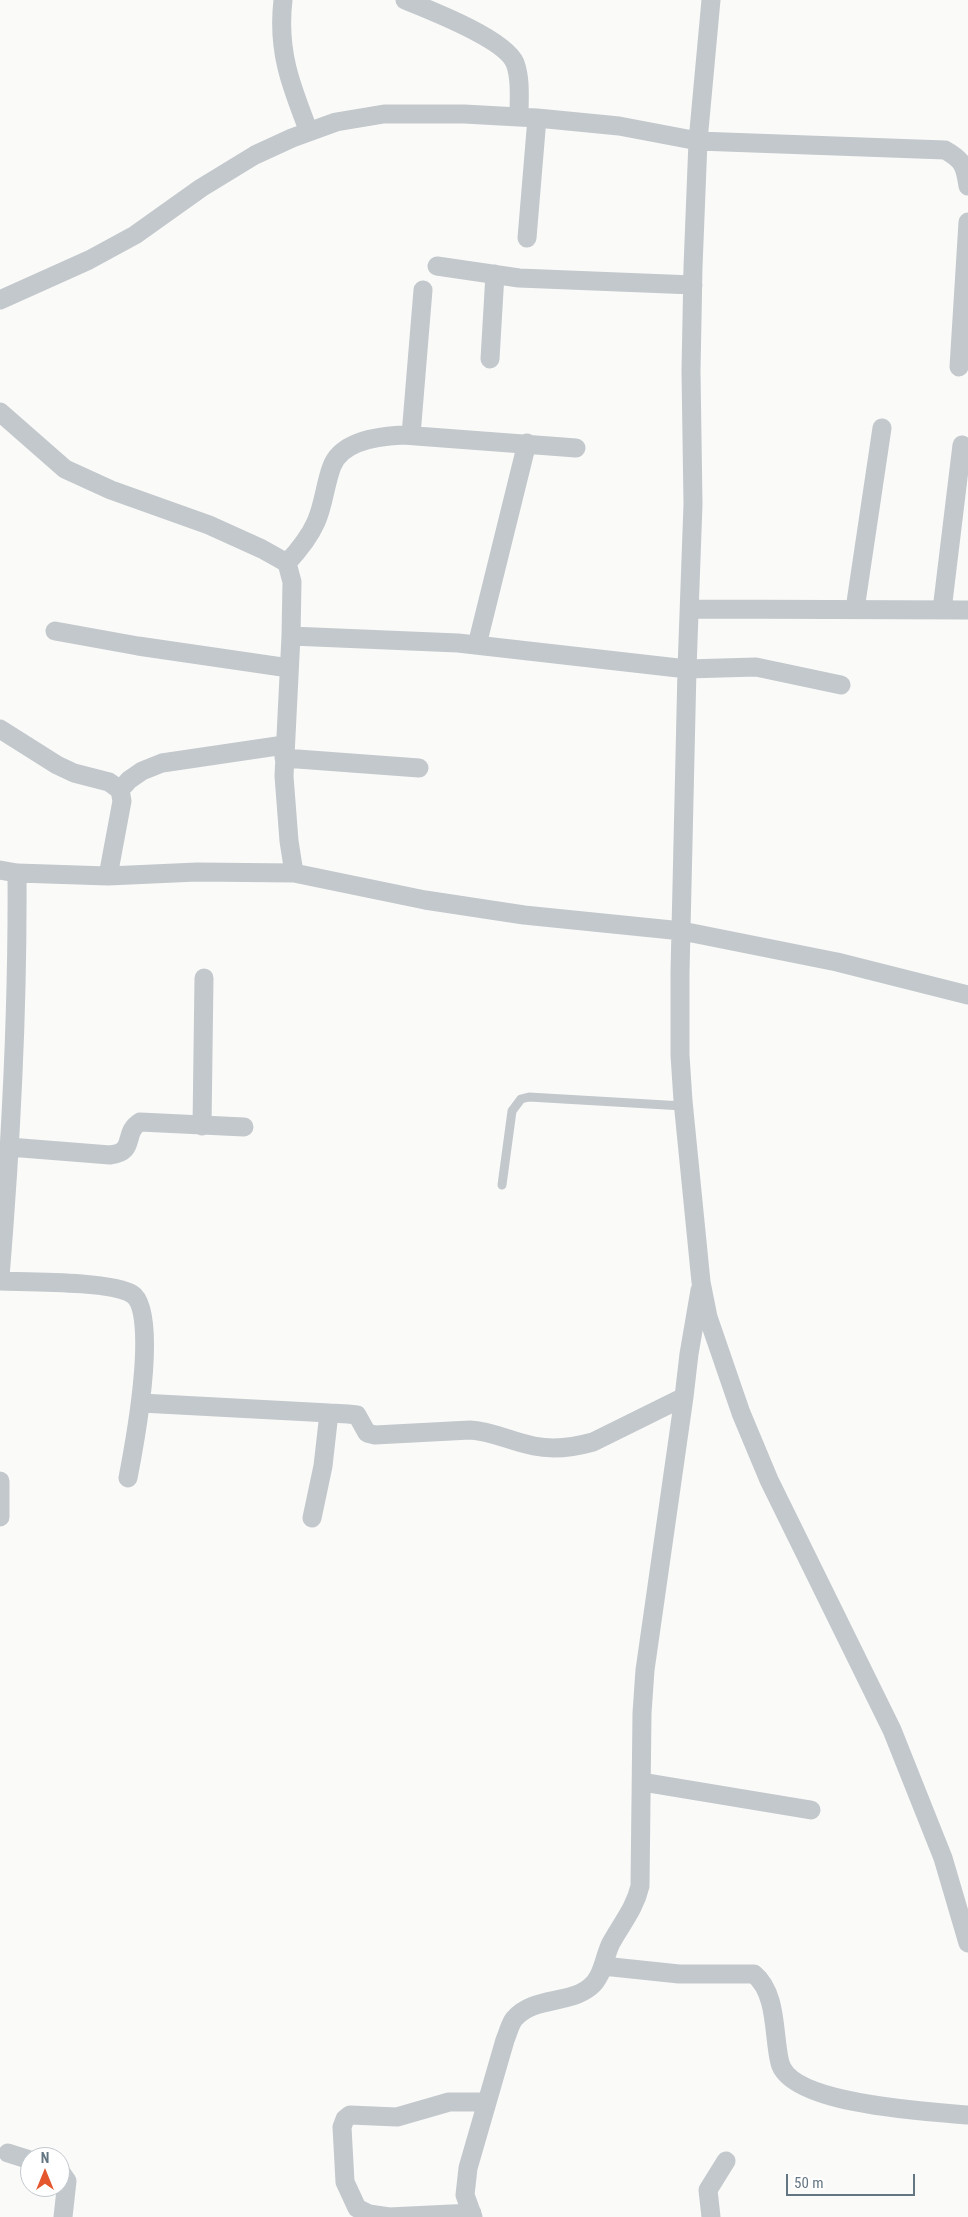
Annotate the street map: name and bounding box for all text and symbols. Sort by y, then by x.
north arrow [20,2147,70,2197]
text: N [41,2150,49,2166]
scale bar [788,2164,917,2196]
text: 50 m [794,2174,824,2192]

